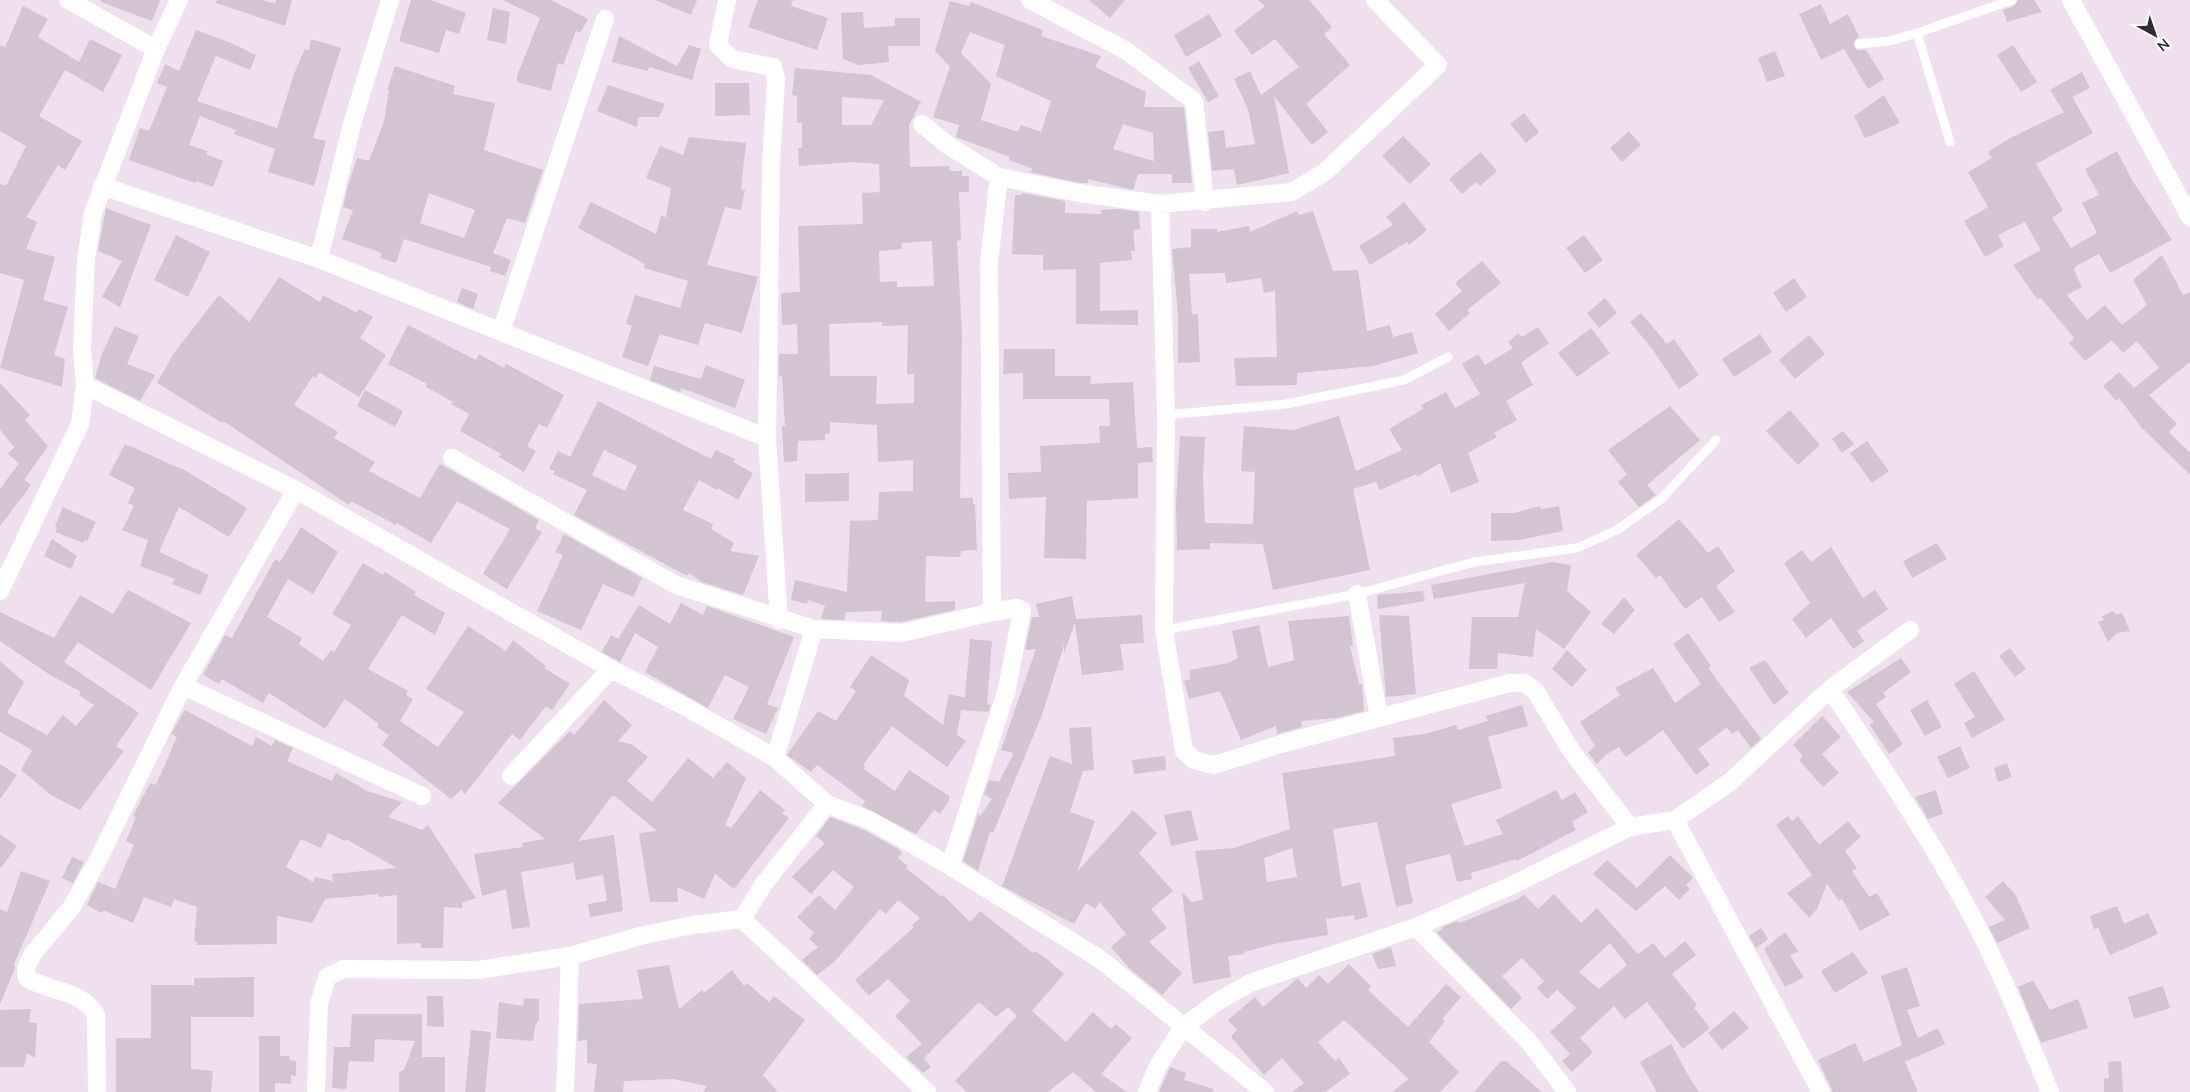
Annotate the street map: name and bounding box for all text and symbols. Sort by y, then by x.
north arrow [2130,10,2180,60]
text: N [2154,35,2173,55]

